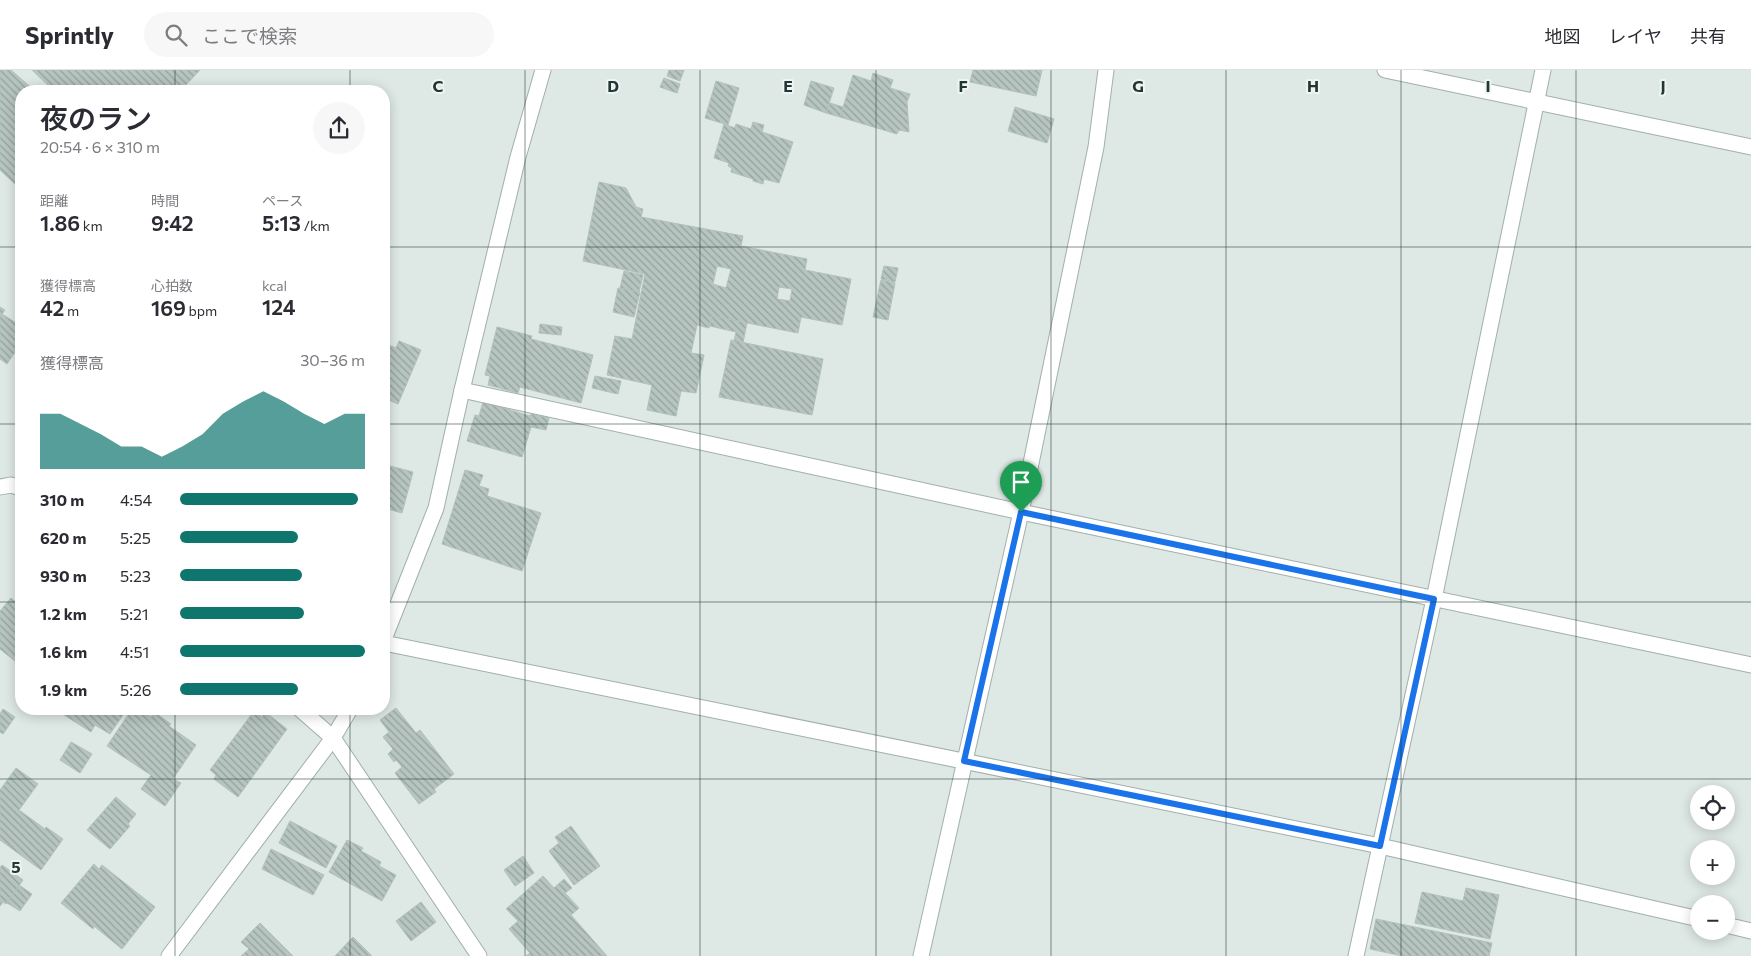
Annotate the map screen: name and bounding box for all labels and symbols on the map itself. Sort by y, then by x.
text: C [433,76,444,95]
text: D [607,76,619,95]
text: E [783,76,793,95]
text: F [958,76,968,95]
text: G [1132,76,1144,95]
text: H [1307,76,1319,95]
text: I [1485,76,1491,95]
text: J [1660,76,1666,95]
pin [1000,461,1042,512]
text: 5 [11,857,21,876]

